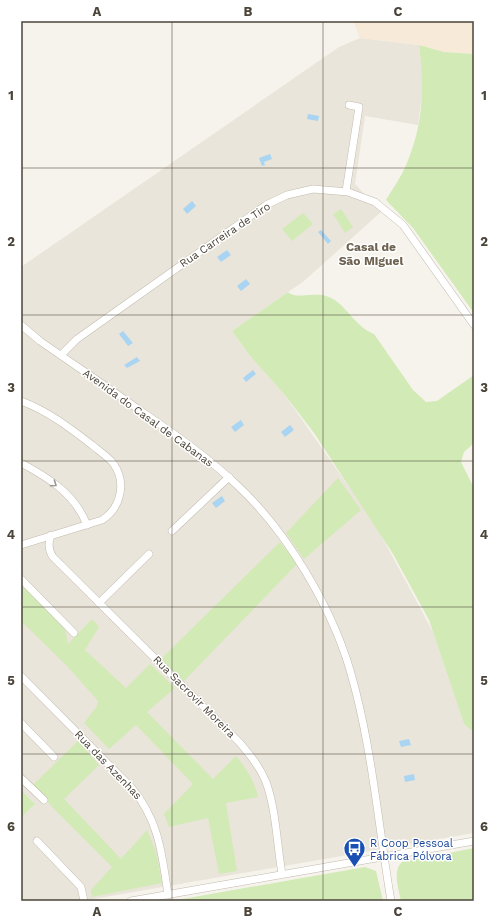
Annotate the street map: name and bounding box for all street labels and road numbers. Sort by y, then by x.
street label: Rua Carreira de Tiro [177,200,273,270]
street label: Avenida do Casal de Cabanas [80,366,216,470]
street label: Rua Sacrovir Moreira [150,653,238,741]
street label: Rua das Azenhas [72,728,144,802]

